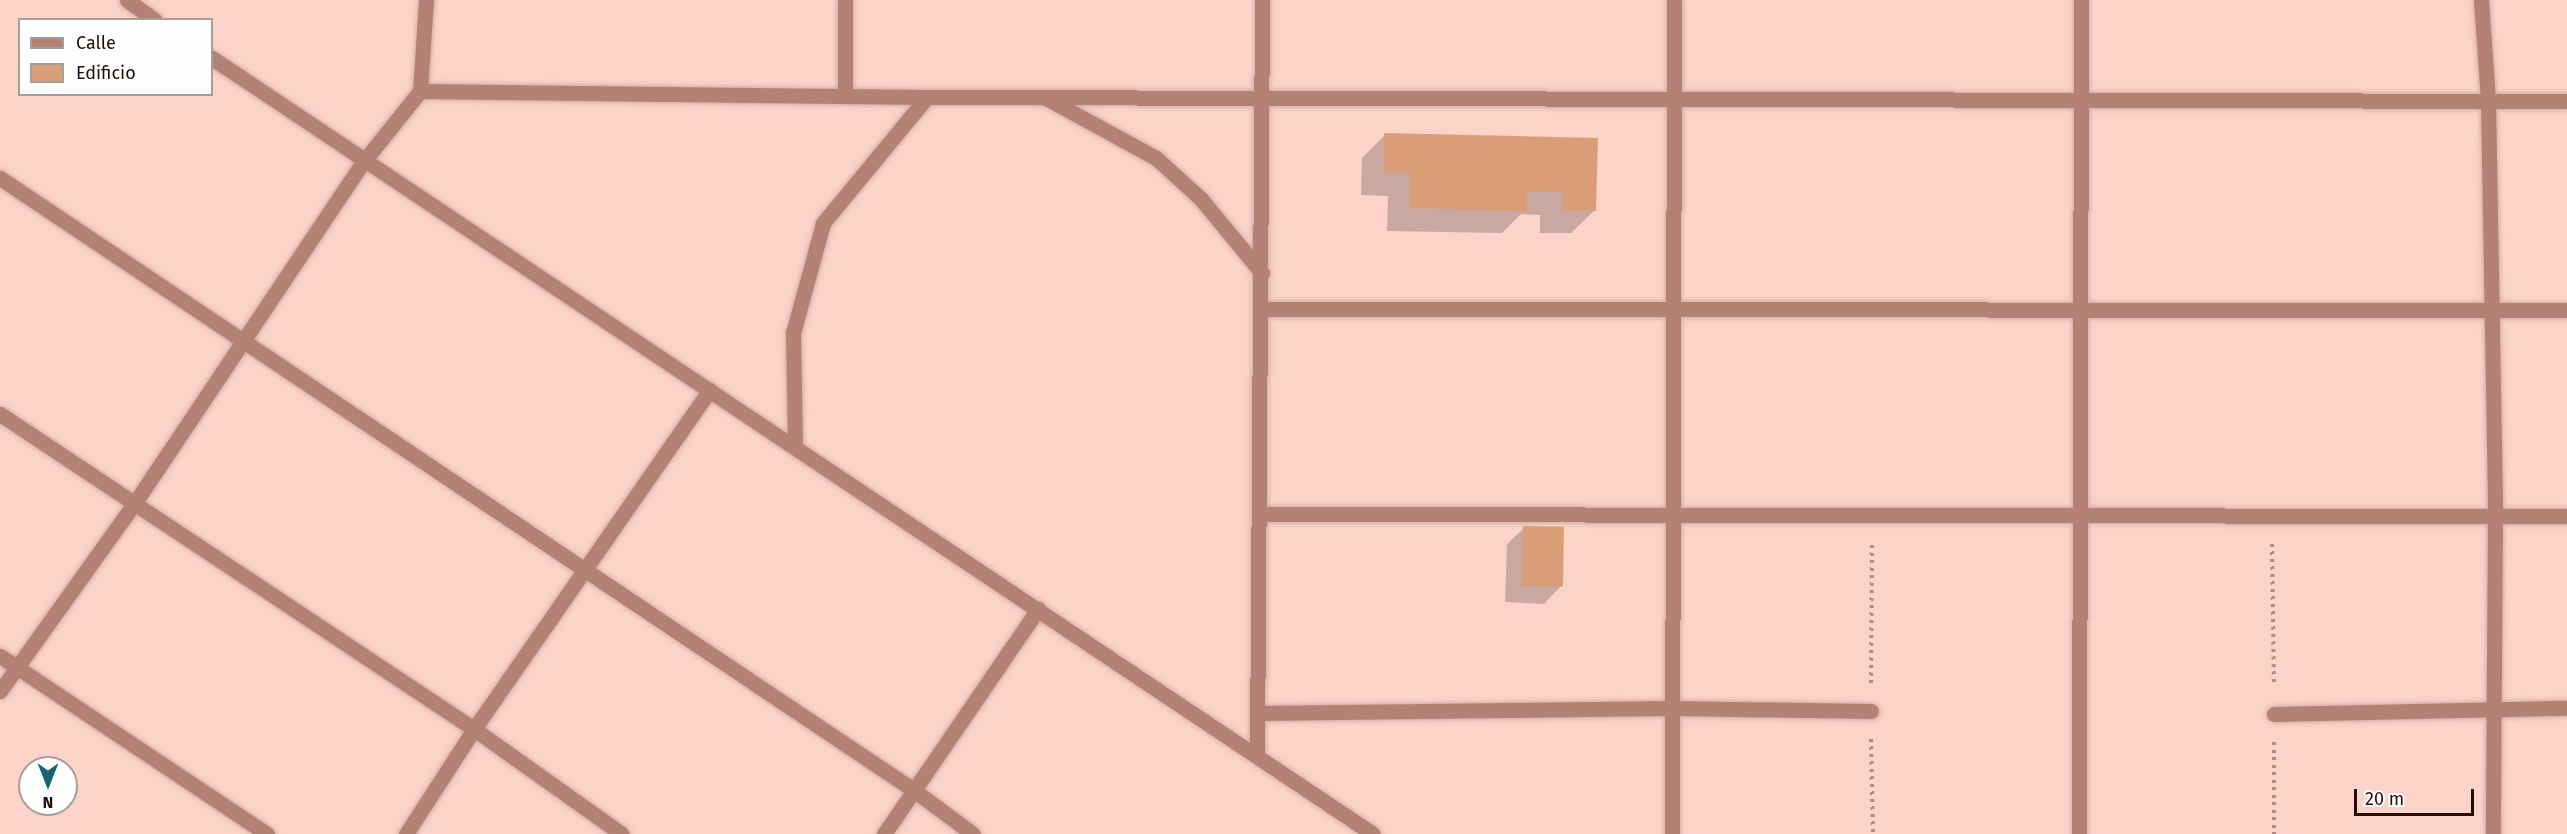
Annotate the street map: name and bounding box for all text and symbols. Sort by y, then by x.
legend [18,18,213,96]
text: Calle [76,32,116,54]
text: Edificio [76,62,136,84]
north arrow [18,756,78,816]
scale bar [2357,777,2477,815]
text: 20 m [2365,788,2404,810]
text: N [43,793,53,812]

